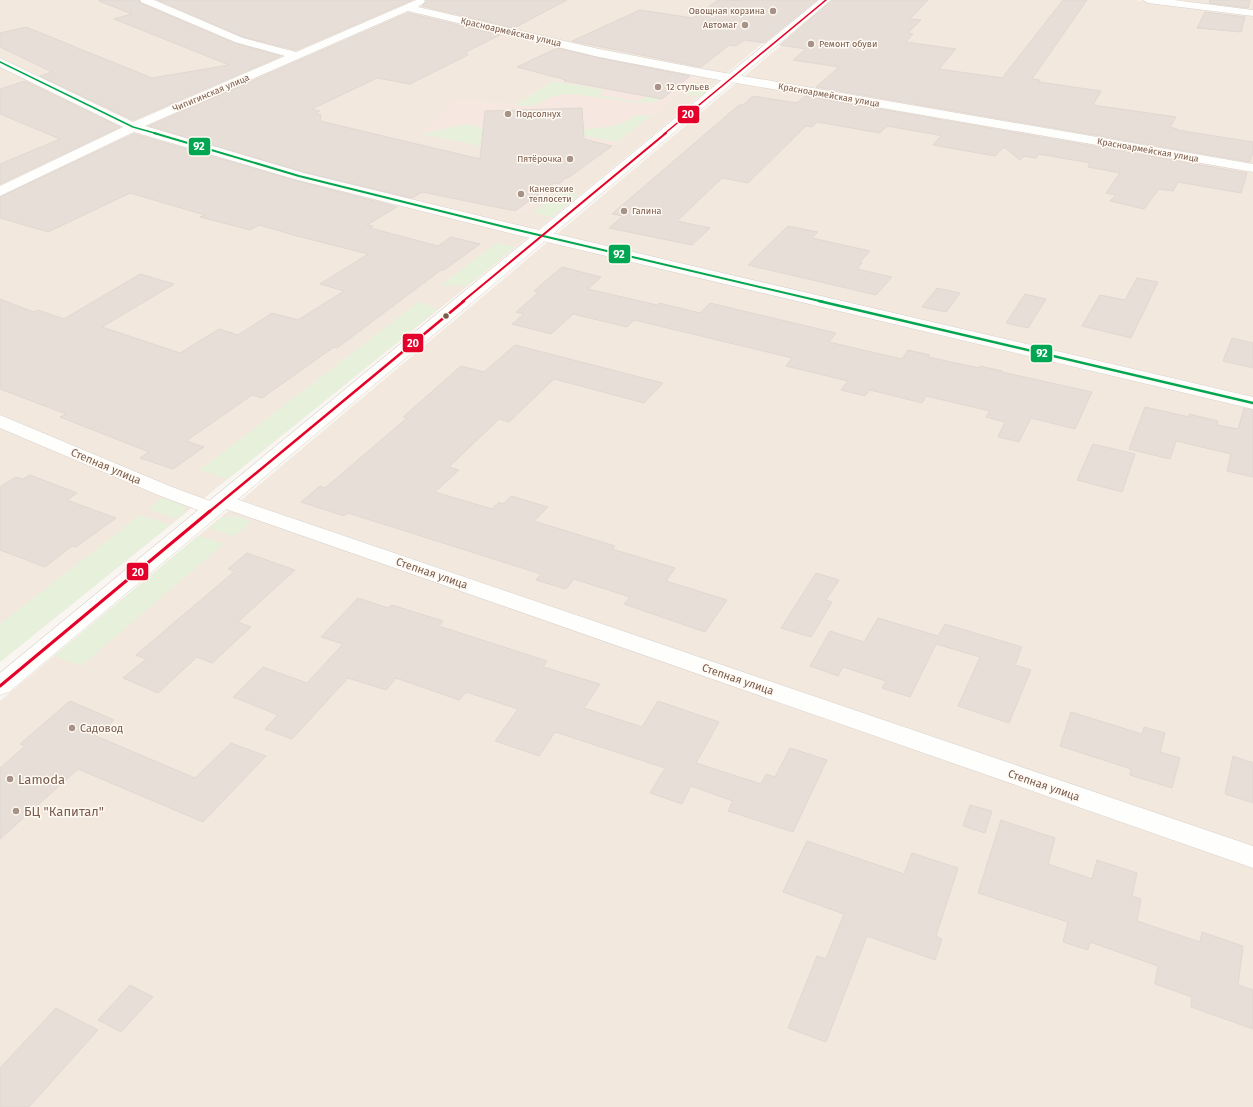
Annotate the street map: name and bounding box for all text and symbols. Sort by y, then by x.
place label: Овощная корзина [689,6,765,16]
marker: Овощная корзина [768,6,778,16]
street label: Красноармейская улица [460,16,562,48]
place label: Автомаг [703,20,737,30]
marker: Автомаг [740,20,750,30]
marker: Ремонт обуви [806,39,816,49]
place label: Ремонт обуви [819,39,877,49]
street label: Чипигинская улица [171,72,251,114]
street label: Красноармейская улица [777,81,881,109]
marker: 12 стульев [653,82,663,92]
place label: 12 стульев [666,82,709,92]
line badge: 20 [677,105,700,124]
text: 20 [682,108,695,121]
marker: Подсолнух [503,109,513,119]
place label: Подсолнух [516,109,561,119]
street label: Красноармейская улица [1096,136,1200,164]
line badge: 92 [188,137,211,156]
text: 92 [193,140,205,153]
place label: Пятёрочка [517,154,562,164]
marker: Пятёрочка [565,154,575,164]
place label: Каневские теплосети [529,184,574,204]
marker: Каневские теплосети [516,189,526,199]
marker: Галина [619,206,629,216]
place label: Галина [632,206,661,216]
line badge: 92 [608,244,631,264]
text: 92 [613,248,625,261]
unlabelled marker [441,311,451,321]
line badge: 20 [402,333,424,353]
text: 20 [407,337,420,350]
line badge: 92 [1030,344,1053,363]
text: 92 [1036,347,1048,360]
street label: Степная улица [69,446,143,487]
street label: Степная улица [394,555,469,592]
line badge: 20 [126,562,149,581]
text: 20 [132,566,145,579]
street label: Степная улица [700,661,775,698]
place label: Садовод [80,722,123,735]
marker: Садовод [67,723,77,733]
street label: Степная улица [1006,767,1081,804]
place label: Lamoda [18,772,65,787]
marker: Lamoda [5,774,15,784]
place label: БЦ "Капитал" [24,804,104,819]
marker: БЦ "Капитал" [11,806,21,816]

